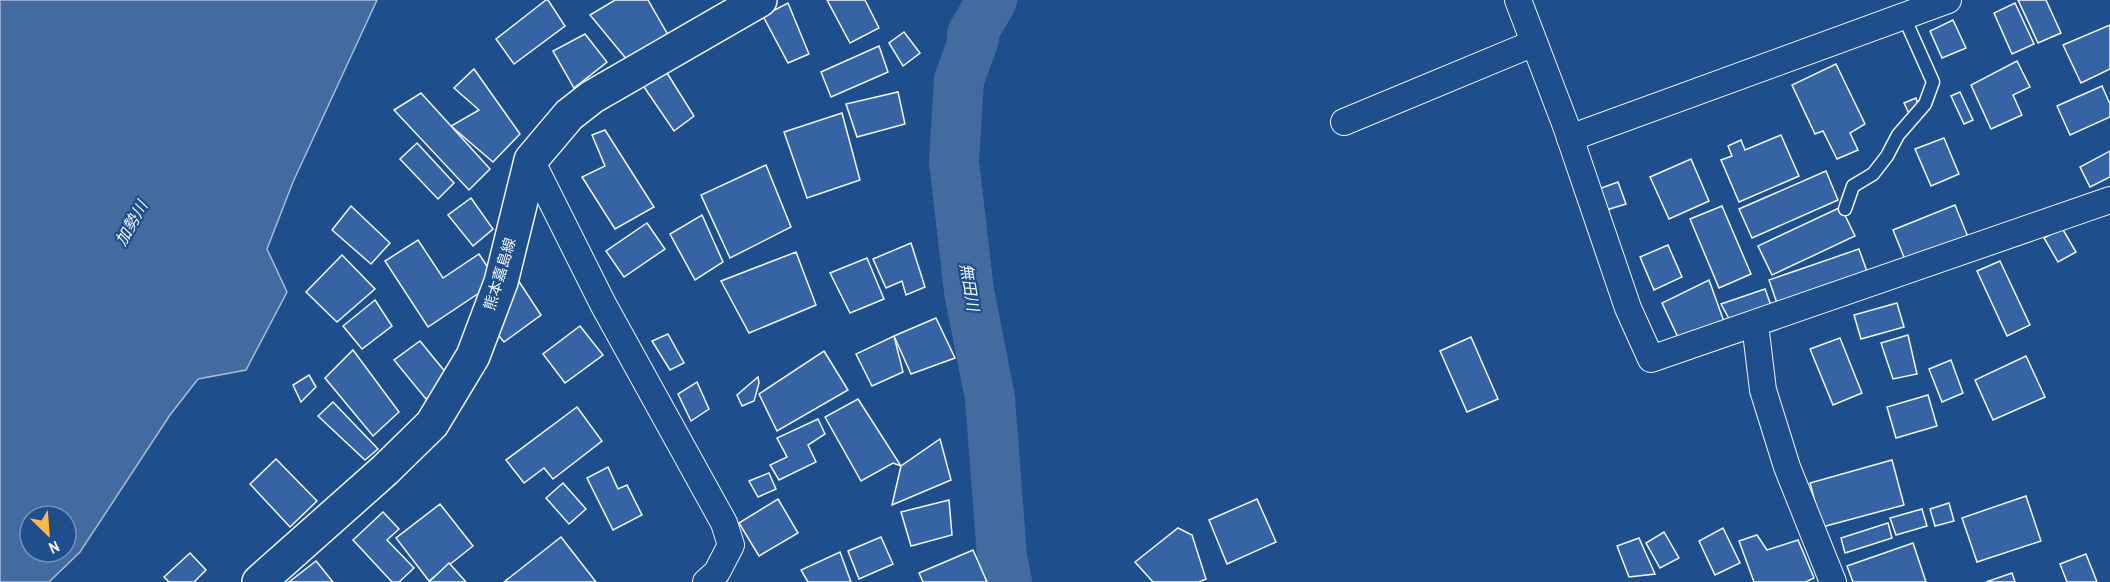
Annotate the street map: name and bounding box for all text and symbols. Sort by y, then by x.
water label: 加勢川 [110,195,153,249]
street label: 熊本嘉島線 [479,235,521,313]
water label: 無田川 [955,262,985,314]
north arrow [18,504,78,564]
text: N [45,536,63,560]

